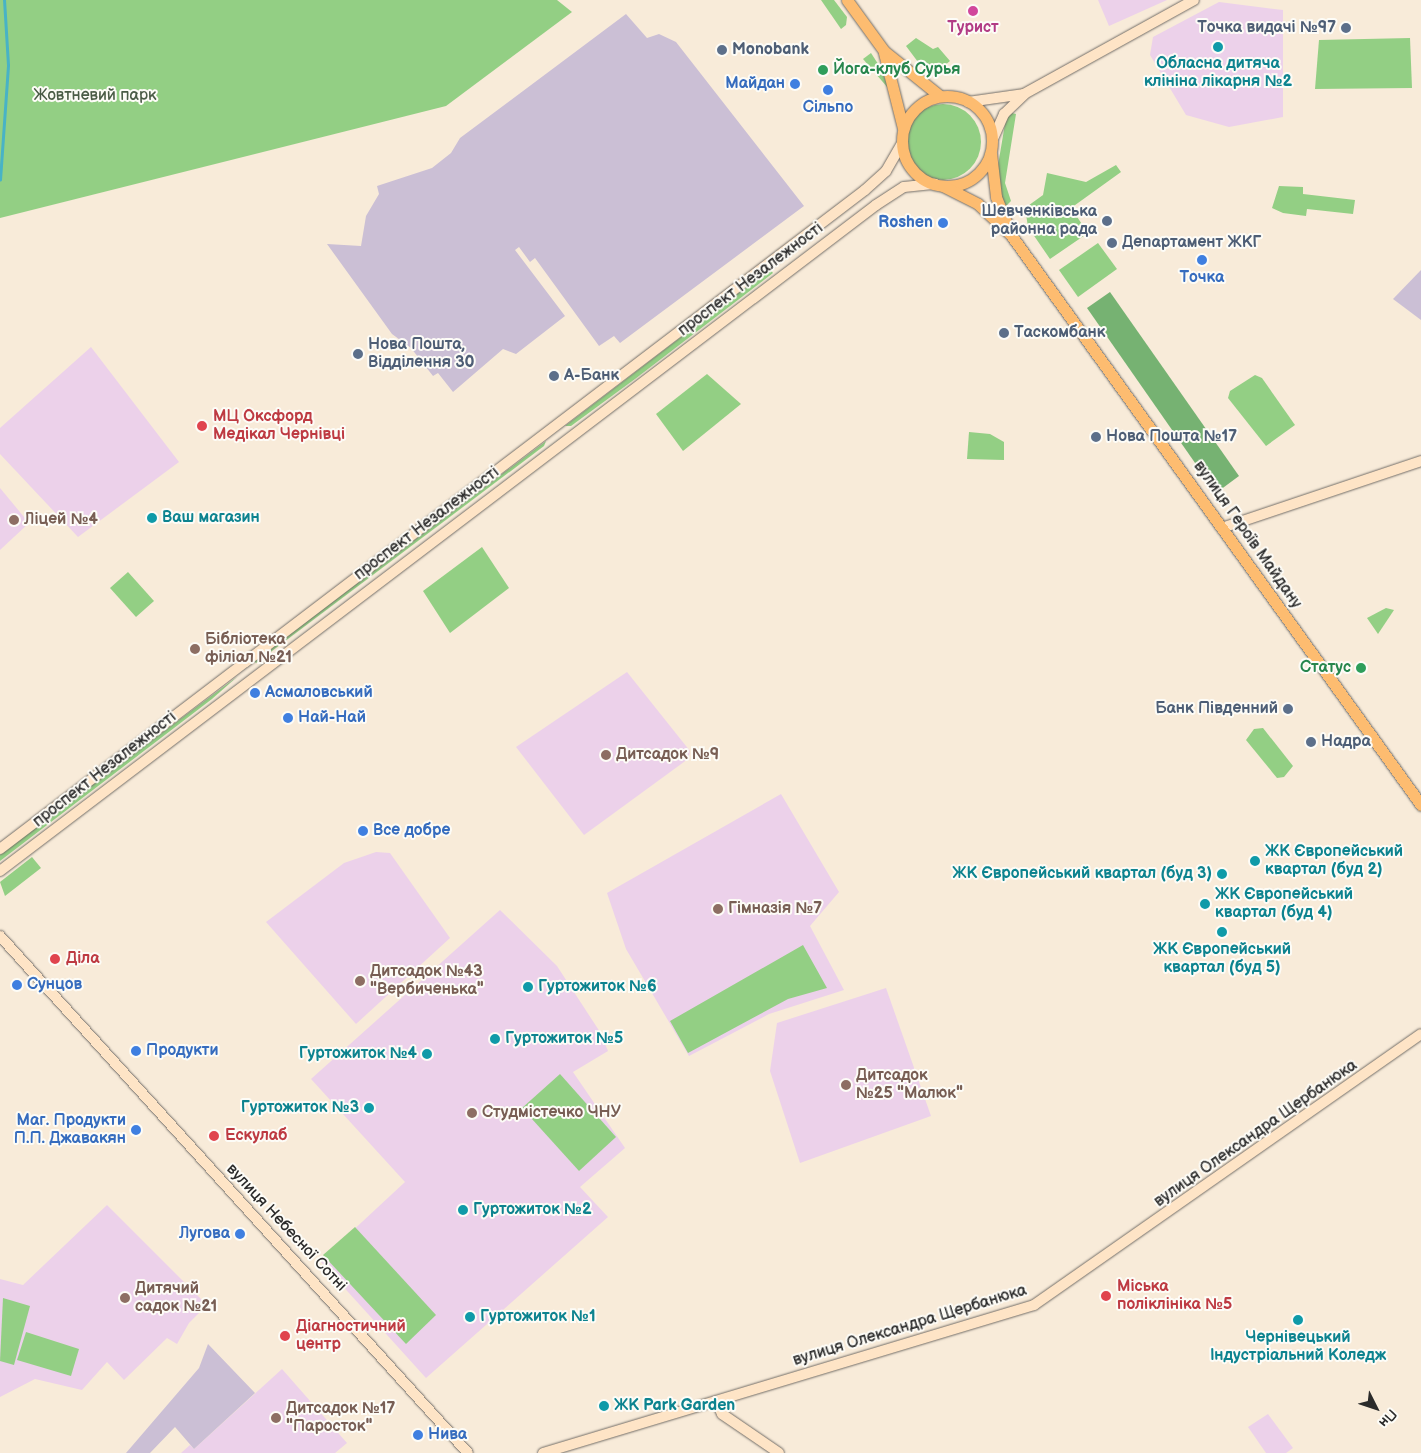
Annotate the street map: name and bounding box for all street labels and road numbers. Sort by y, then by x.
street label: проспект Незалежності [675,219,827,341]
street label: вулиця Героїв Майдану [1189,458,1305,612]
street label: проспект Незалежності [351,463,503,585]
street label: проспект Незалежності [29,708,181,832]
street label: вулиця Олександра Щербанюка [1151,1056,1361,1212]
street label: вулиця Небесної Сотні [222,1160,350,1296]
street label: вулиця Олександра Щербанюка [791,1281,1029,1371]

